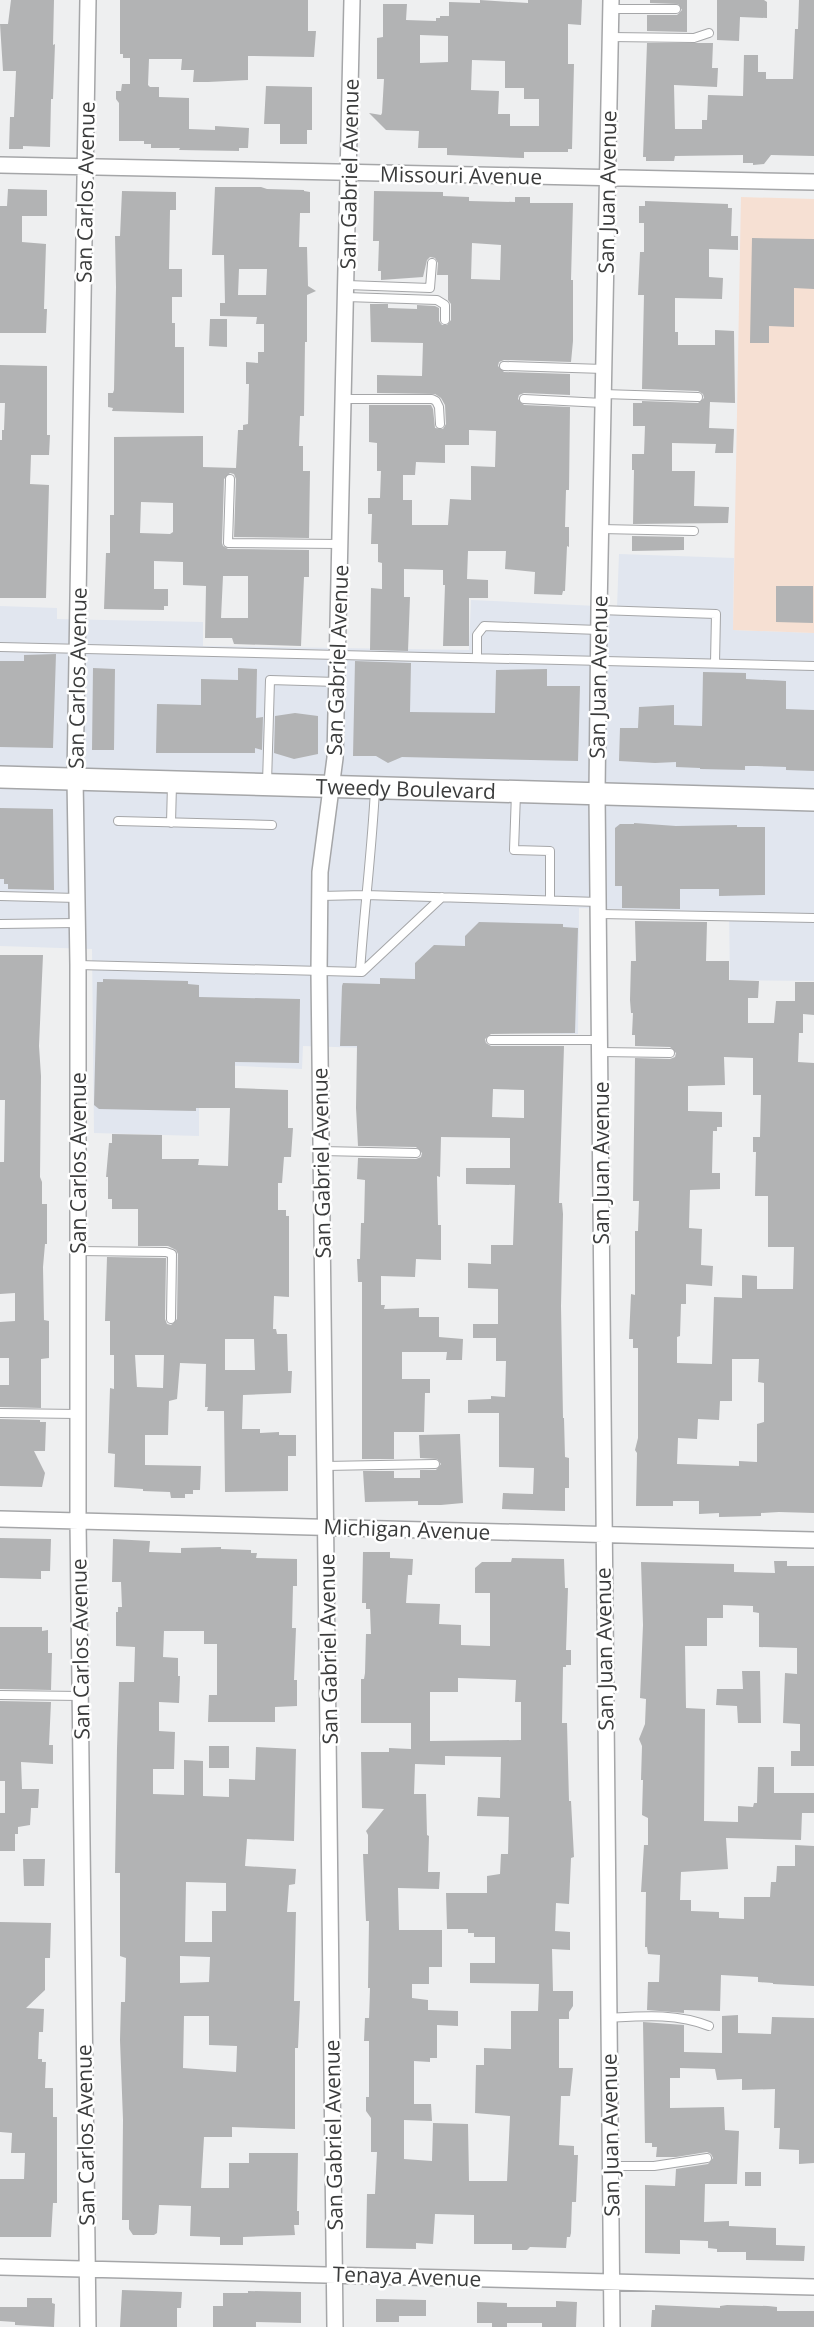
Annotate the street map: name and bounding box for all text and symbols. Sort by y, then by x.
street label: San Gabriel Avenue [333,78,365,270]
street label: San Carlos Avenue [69,101,101,283]
street label: San Juan Avenue [592,110,622,274]
street label: Missouri Avenue [380,160,542,190]
street label: San Gabriel Avenue [320,564,354,756]
street label: San Carlos Avenue [61,587,93,769]
street label: San Juan Avenue [583,595,613,759]
street label: Tweedy Boulevard [315,772,496,805]
street label: San Gabriel Avenue [305,1067,337,1259]
street label: San Carlos Avenue [64,1072,92,1254]
street label: San Juan Avenue [587,1081,615,1245]
street label: Michigan Avenue [323,1512,491,1546]
street label: San Gabriel Avenue [312,1553,344,1745]
street label: San Carlos Avenue [64,1558,96,1740]
street label: San Juan Avenue [589,1567,619,1731]
street label: San Gabriel Avenue [317,2039,349,2231]
street label: San Carlos Avenue [69,2044,101,2226]
street label: San Juan Avenue [595,2053,625,2217]
street label: Tenaya Avenue [332,2259,482,2293]

